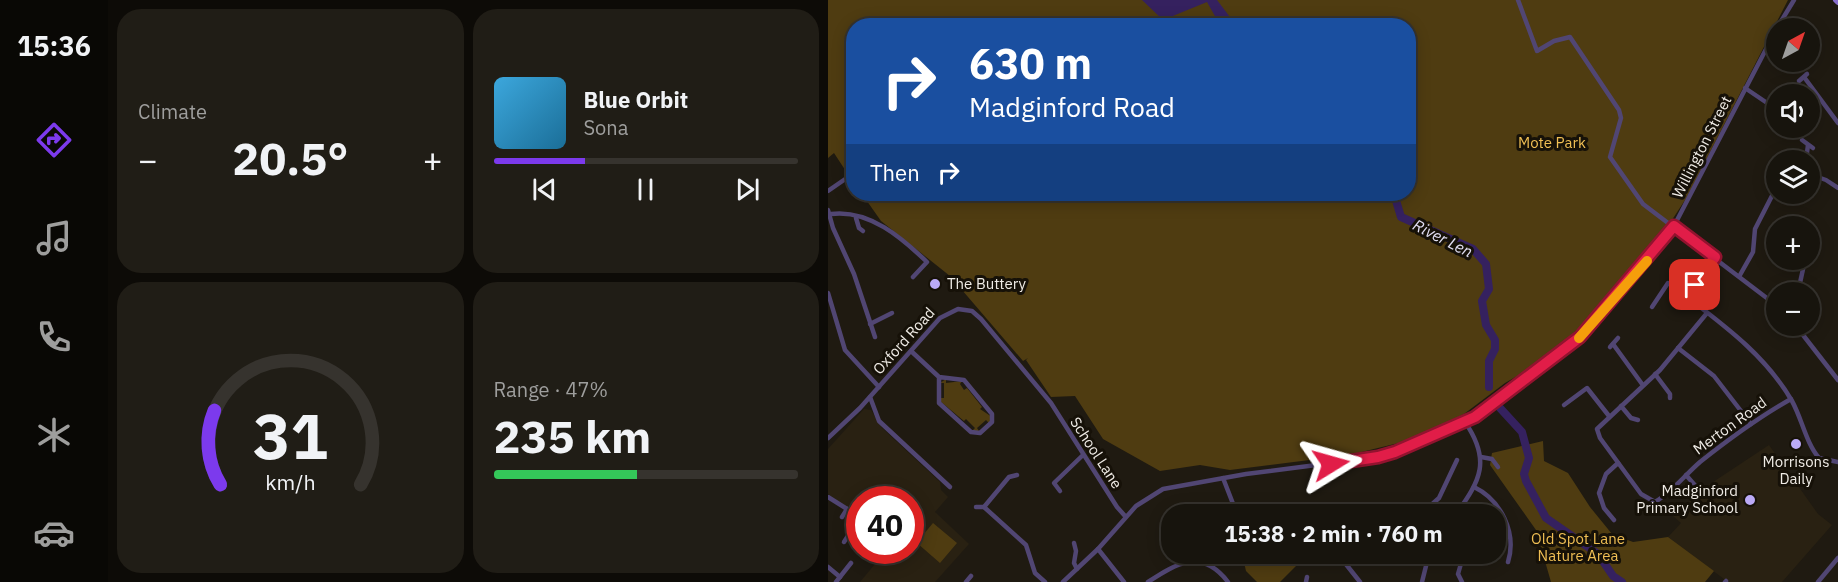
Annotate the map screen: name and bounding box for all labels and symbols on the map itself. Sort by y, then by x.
north arrow [1766,18,1820,72]
street label: Willington Street [1668,92,1735,201]
park label: Mote Park [1518,133,1586,152]
water label: River Len [1410,214,1476,262]
pin [1669,259,1720,310]
place label: The Buttery [947,274,1026,293]
marker: The Buttery [928,277,942,291]
street label: Oxford Road [869,303,939,378]
street label: Merton Road [1689,393,1770,459]
street label: School Lane [1066,413,1127,492]
position arrow [1299,432,1363,496]
marker: Morrisons Daily [1789,437,1803,451]
place label: Morrisons Daily [1763,452,1829,488]
place label: Madginford Primary School [1636,481,1738,517]
speed limit sign: 40 [846,486,924,564]
marker: Madginford Primary School [1743,493,1757,507]
park label: Old Spot Lane Nature Area [1531,529,1625,565]

